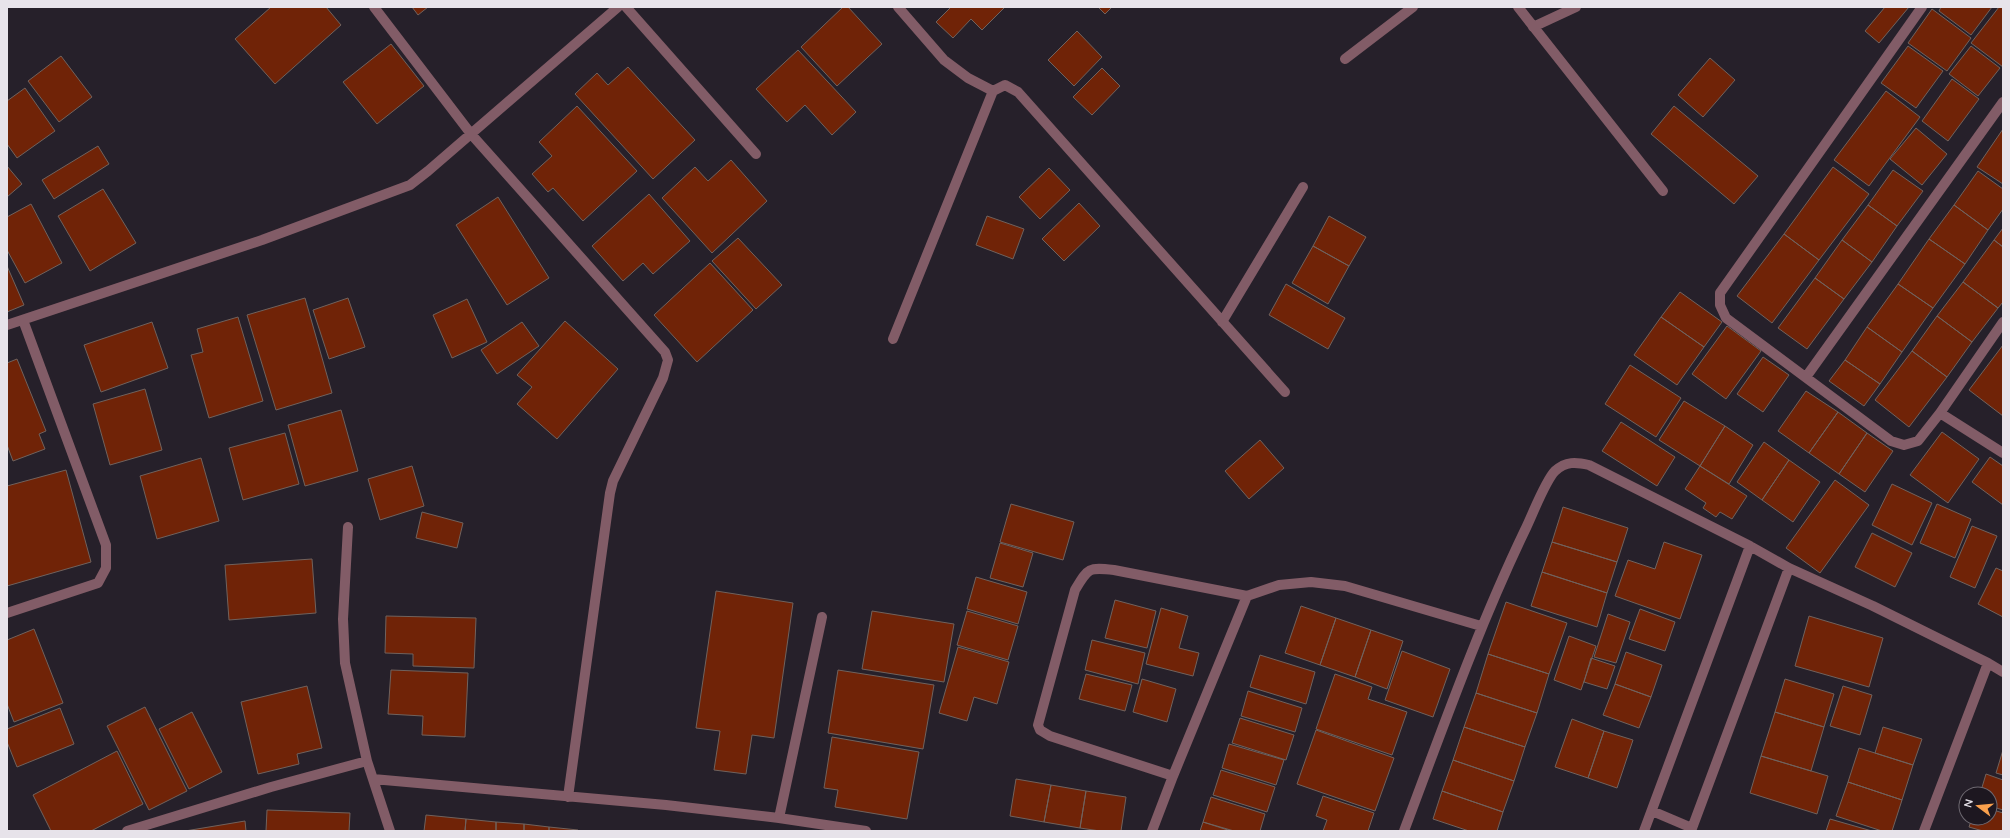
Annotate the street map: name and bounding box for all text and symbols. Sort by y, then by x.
north arrow [1958,786,1998,826]
text: N [1961,797,1976,809]

